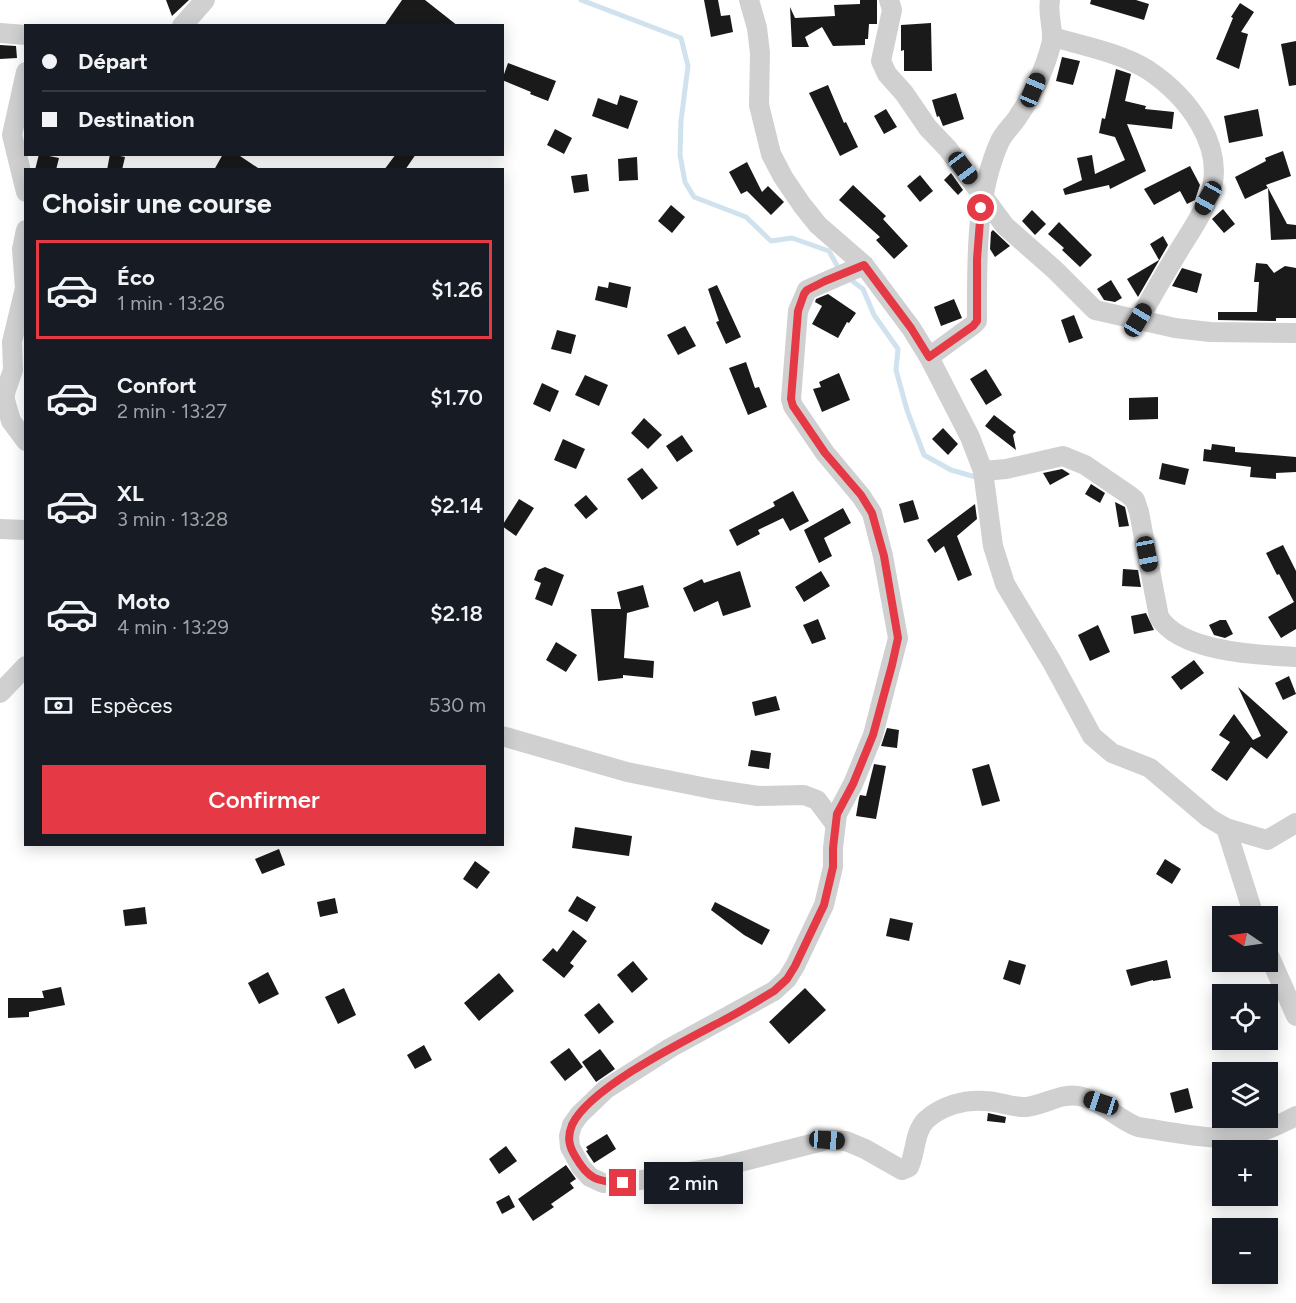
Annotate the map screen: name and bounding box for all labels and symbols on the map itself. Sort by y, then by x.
car [1018,70,1048,110]
car [945,148,981,188]
car [1191,178,1225,218]
route start [967,194,994,221]
car [1121,300,1155,340]
car [1135,535,1159,573]
north arrow [1212,906,1278,972]
car [1081,1089,1121,1117]
car [808,1130,846,1150]
callout: 2 min [644,1162,743,1204]
route end [609,1169,636,1196]

